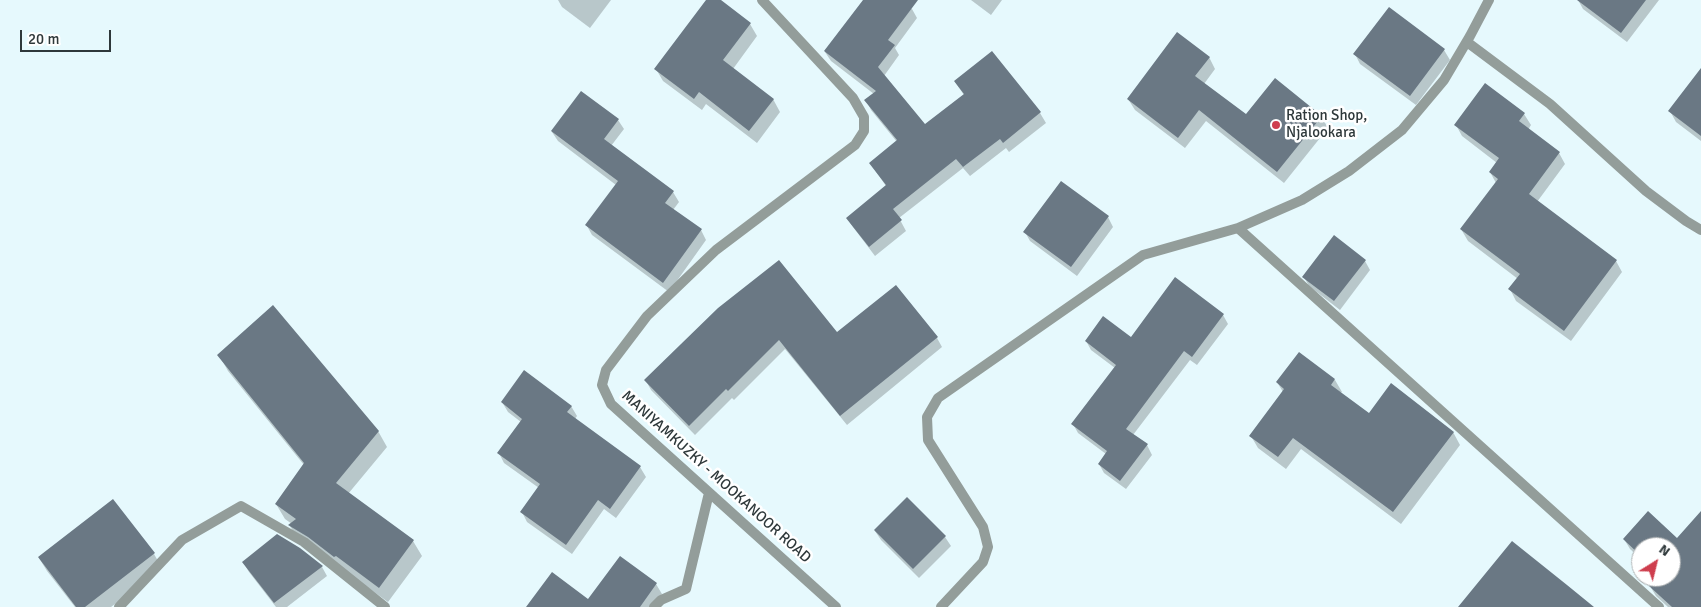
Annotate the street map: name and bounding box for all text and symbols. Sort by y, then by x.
scale bar [22,20,114,52]
text: 20 m [28,30,59,48]
place label: Ration Shop, Njalookara [1286,107,1367,142]
marker: Ration Shop, Njalookara [1270,119,1282,131]
street label: MANIYAMKUZKY - MOOKANOOR ROAD [618,387,814,567]
north arrow [1631,537,1681,587]
text: N [1656,541,1673,560]

